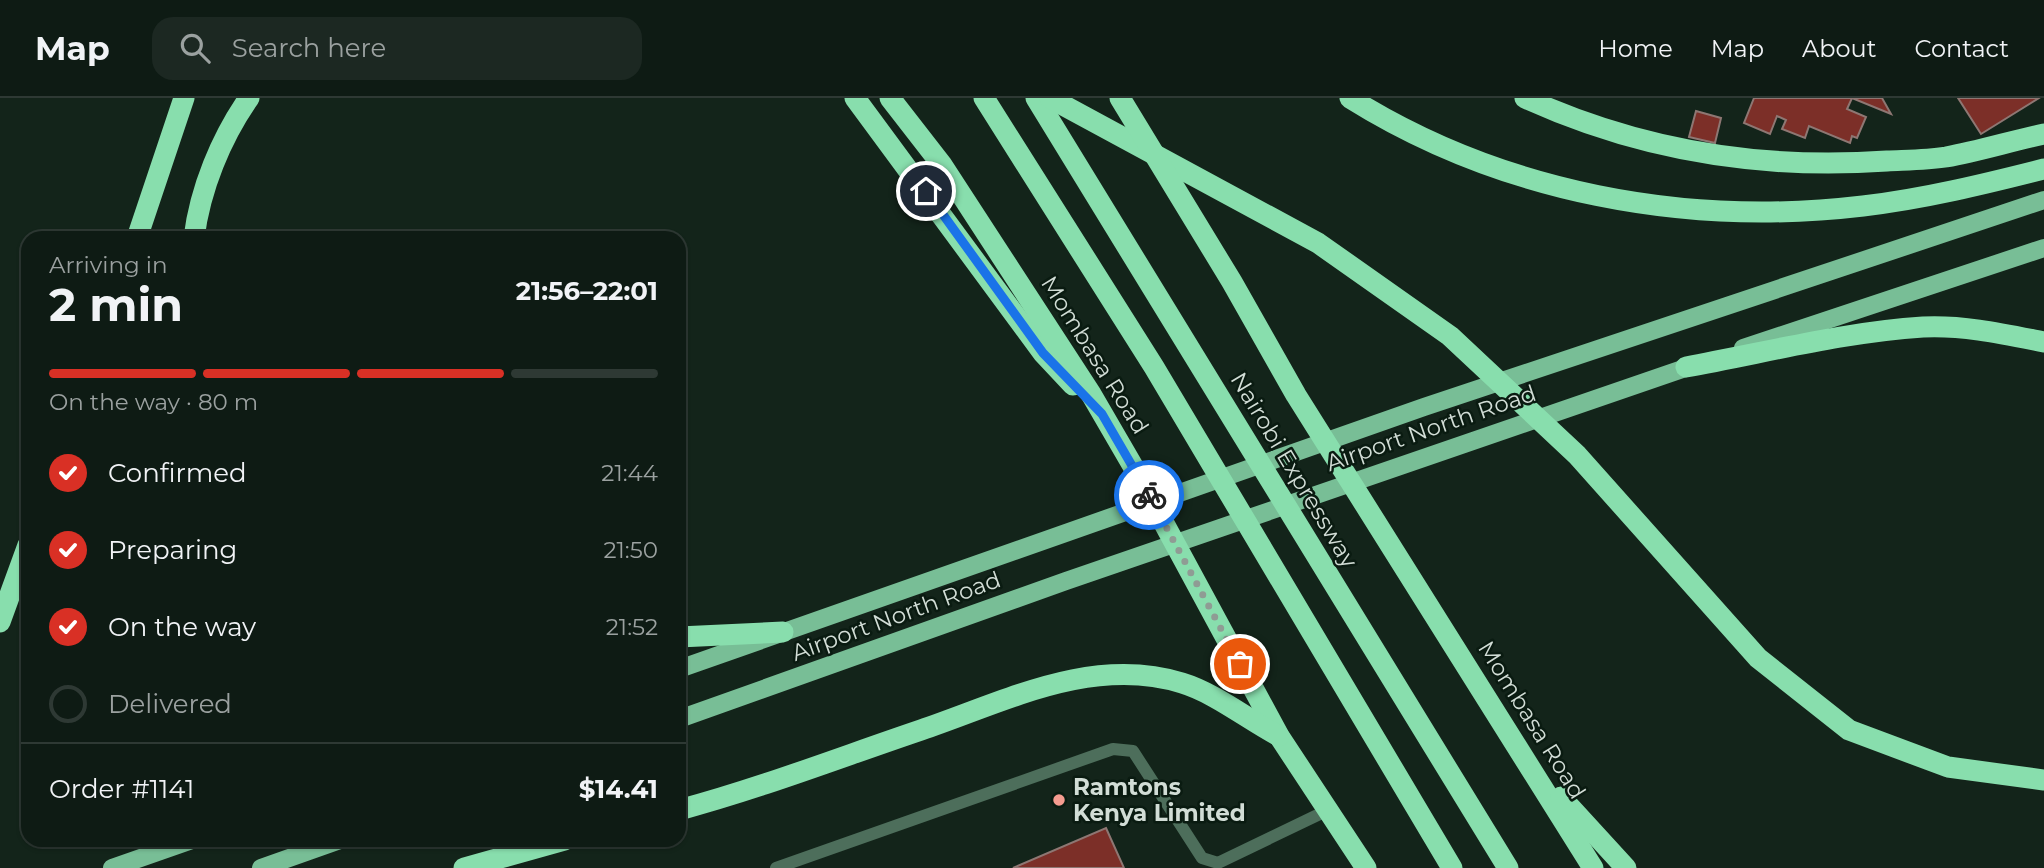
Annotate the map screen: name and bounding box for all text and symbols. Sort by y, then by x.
search box [152,17,642,80]
text: Map [35,28,110,68]
icon: search [176,29,214,67]
text: Search here [232,32,386,64]
text: Home [1598,34,1673,63]
text: Map [1711,34,1764,63]
text: About [1802,34,1876,63]
text: Contact [1914,34,2009,63]
pin [896,161,956,221]
icon: home [907,172,945,210]
text: Arriving in [49,251,168,279]
street label: Mombasa Road [1035,271,1155,439]
text: 21:56–22:01 [516,275,658,307]
text: 2 min [49,276,183,333]
street label: Nairobi Expressway [1225,367,1364,573]
street label: Airport North Road [1322,379,1540,477]
text: On the way · 80 m [49,388,258,416]
icon: check [49,454,87,492]
text: Confirmed [108,457,247,489]
text: 21:44 [601,459,658,487]
courier [1114,460,1184,530]
icon: bike [1130,476,1168,514]
icon: check [49,531,87,569]
text: Preparing [108,534,237,566]
text: 21:50 [604,536,658,564]
street label: Airport North Road [788,565,1004,667]
icon: check [49,608,87,646]
text: On the way [108,611,256,643]
text: 21:52 [606,613,658,641]
pin [1210,634,1270,694]
street label: Mombasa Road [1472,636,1592,804]
icon: bag [1221,645,1259,683]
text: Delivered [108,688,232,720]
text: Order #1141 [49,773,194,805]
text: $14.41 [579,773,658,805]
place label: Ramtons Kenya Limited [1073,773,1246,827]
marker: Ramtons Kenya Limited [1051,792,1067,808]

